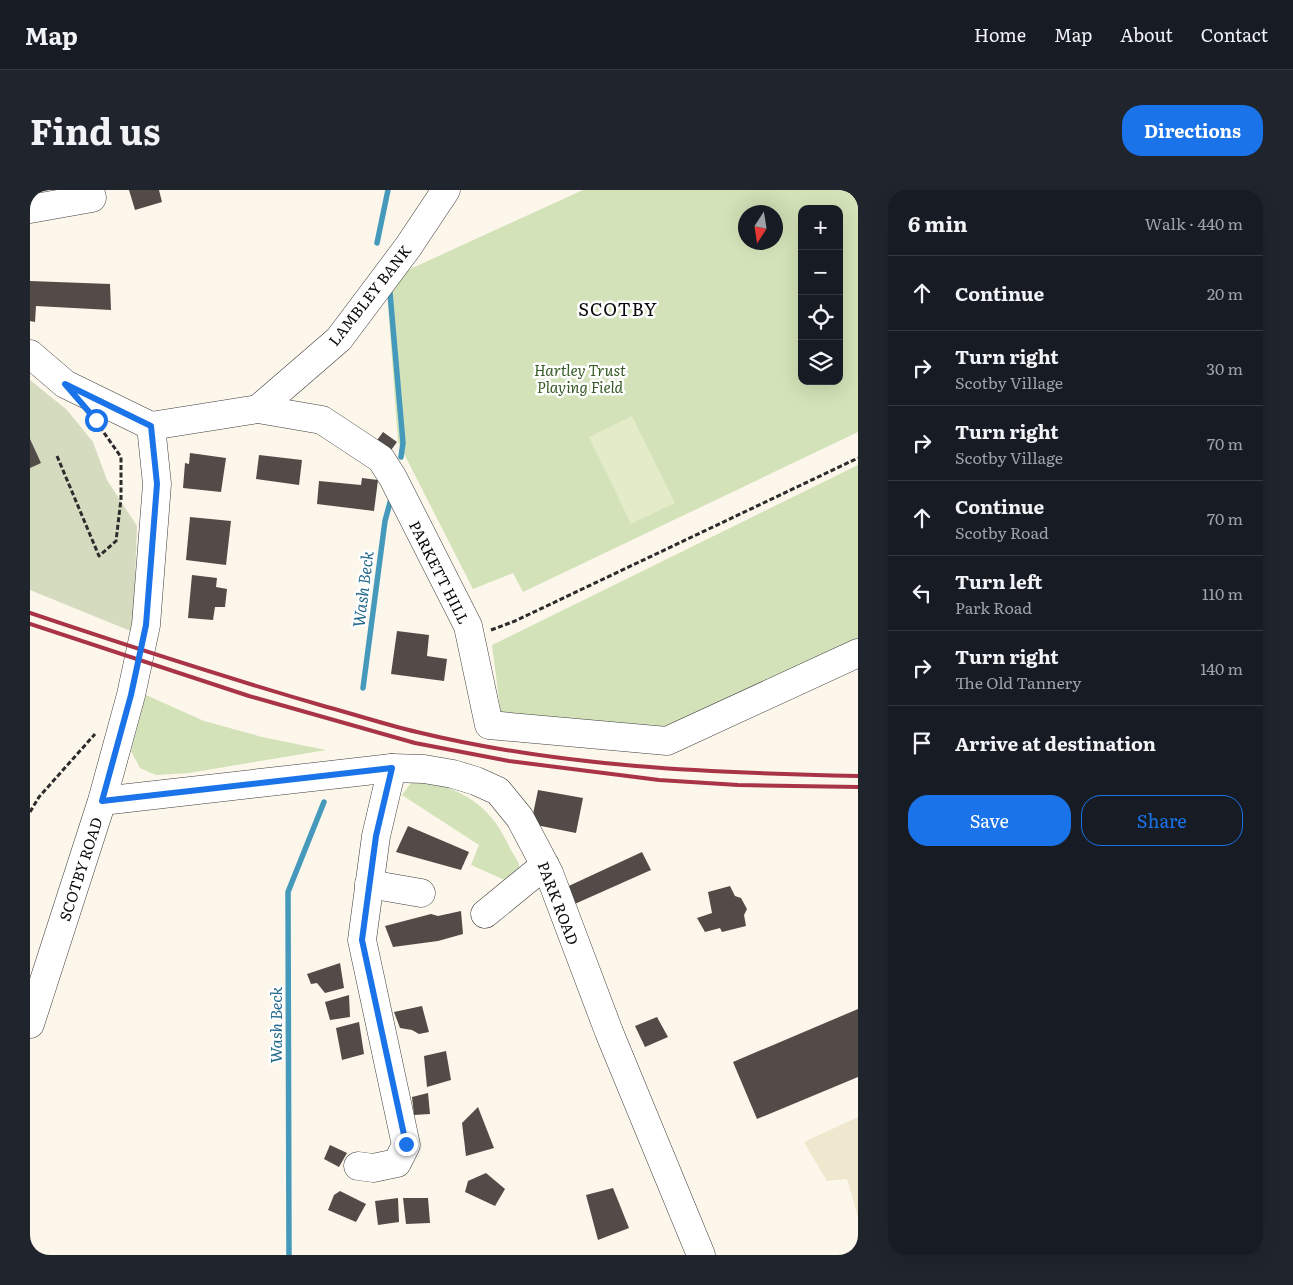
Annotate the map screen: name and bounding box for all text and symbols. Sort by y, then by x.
text: Map [25,17,78,52]
text: Home [974,21,1026,48]
text: Map [1054,21,1092,48]
text: About [1120,21,1173,48]
text: Contact [1201,21,1268,48]
text: Find us [30,104,160,156]
button: Directions [1122,105,1263,156]
north arrow [738,205,783,250]
map controls [798,205,843,385]
button: + [798,205,843,250]
text: 6 min [908,207,968,238]
text: Walk · 440 m [1145,211,1243,235]
street label: LAMBLEY BANK [322,239,416,350]
button: − [798,250,843,295]
icon: ahead [908,279,936,307]
text: Continue [955,279,1044,307]
text: 20 m [1207,281,1243,305]
district label: SCOTBY [578,295,658,322]
button: locate [798,295,843,340]
button: layers [798,340,843,385]
text: Turn right [955,342,1059,370]
icon: right [908,354,936,382]
text: 30 m [1206,356,1243,380]
park label: Hartley Trust Playing Field [534,358,626,398]
text: Scotby Village [955,370,1063,394]
route start [85,409,108,432]
text: Turn right [955,417,1059,445]
icon: right [908,429,936,457]
text: 70 m [1207,431,1243,455]
text: Scotby Village [955,445,1063,469]
text: Continue [955,492,1044,520]
icon: ahead [908,504,936,532]
text: 70 m [1207,506,1243,530]
street label: PARKETT HILL [404,516,476,628]
text: Scotby Road [955,520,1049,544]
water label: Wash Beck [345,549,379,629]
text: Turn left [955,567,1042,595]
icon: left [908,579,936,607]
text: 110 m [1202,581,1243,605]
text: Park Road [955,595,1032,619]
text: Turn right [955,642,1059,670]
icon: right [908,654,936,682]
text: 140 m [1200,656,1243,680]
text: The Old Tannery [955,670,1081,694]
icon: arrive [908,729,936,757]
text: Arrive at destination [955,729,1156,757]
button: Save [908,795,1071,846]
button: Share [1081,795,1243,846]
street label: SCOTBY ROAD [52,814,108,924]
street label: PARK ROAD [533,858,585,948]
water label: Wash Beck [263,986,287,1063]
route end [395,1133,418,1156]

